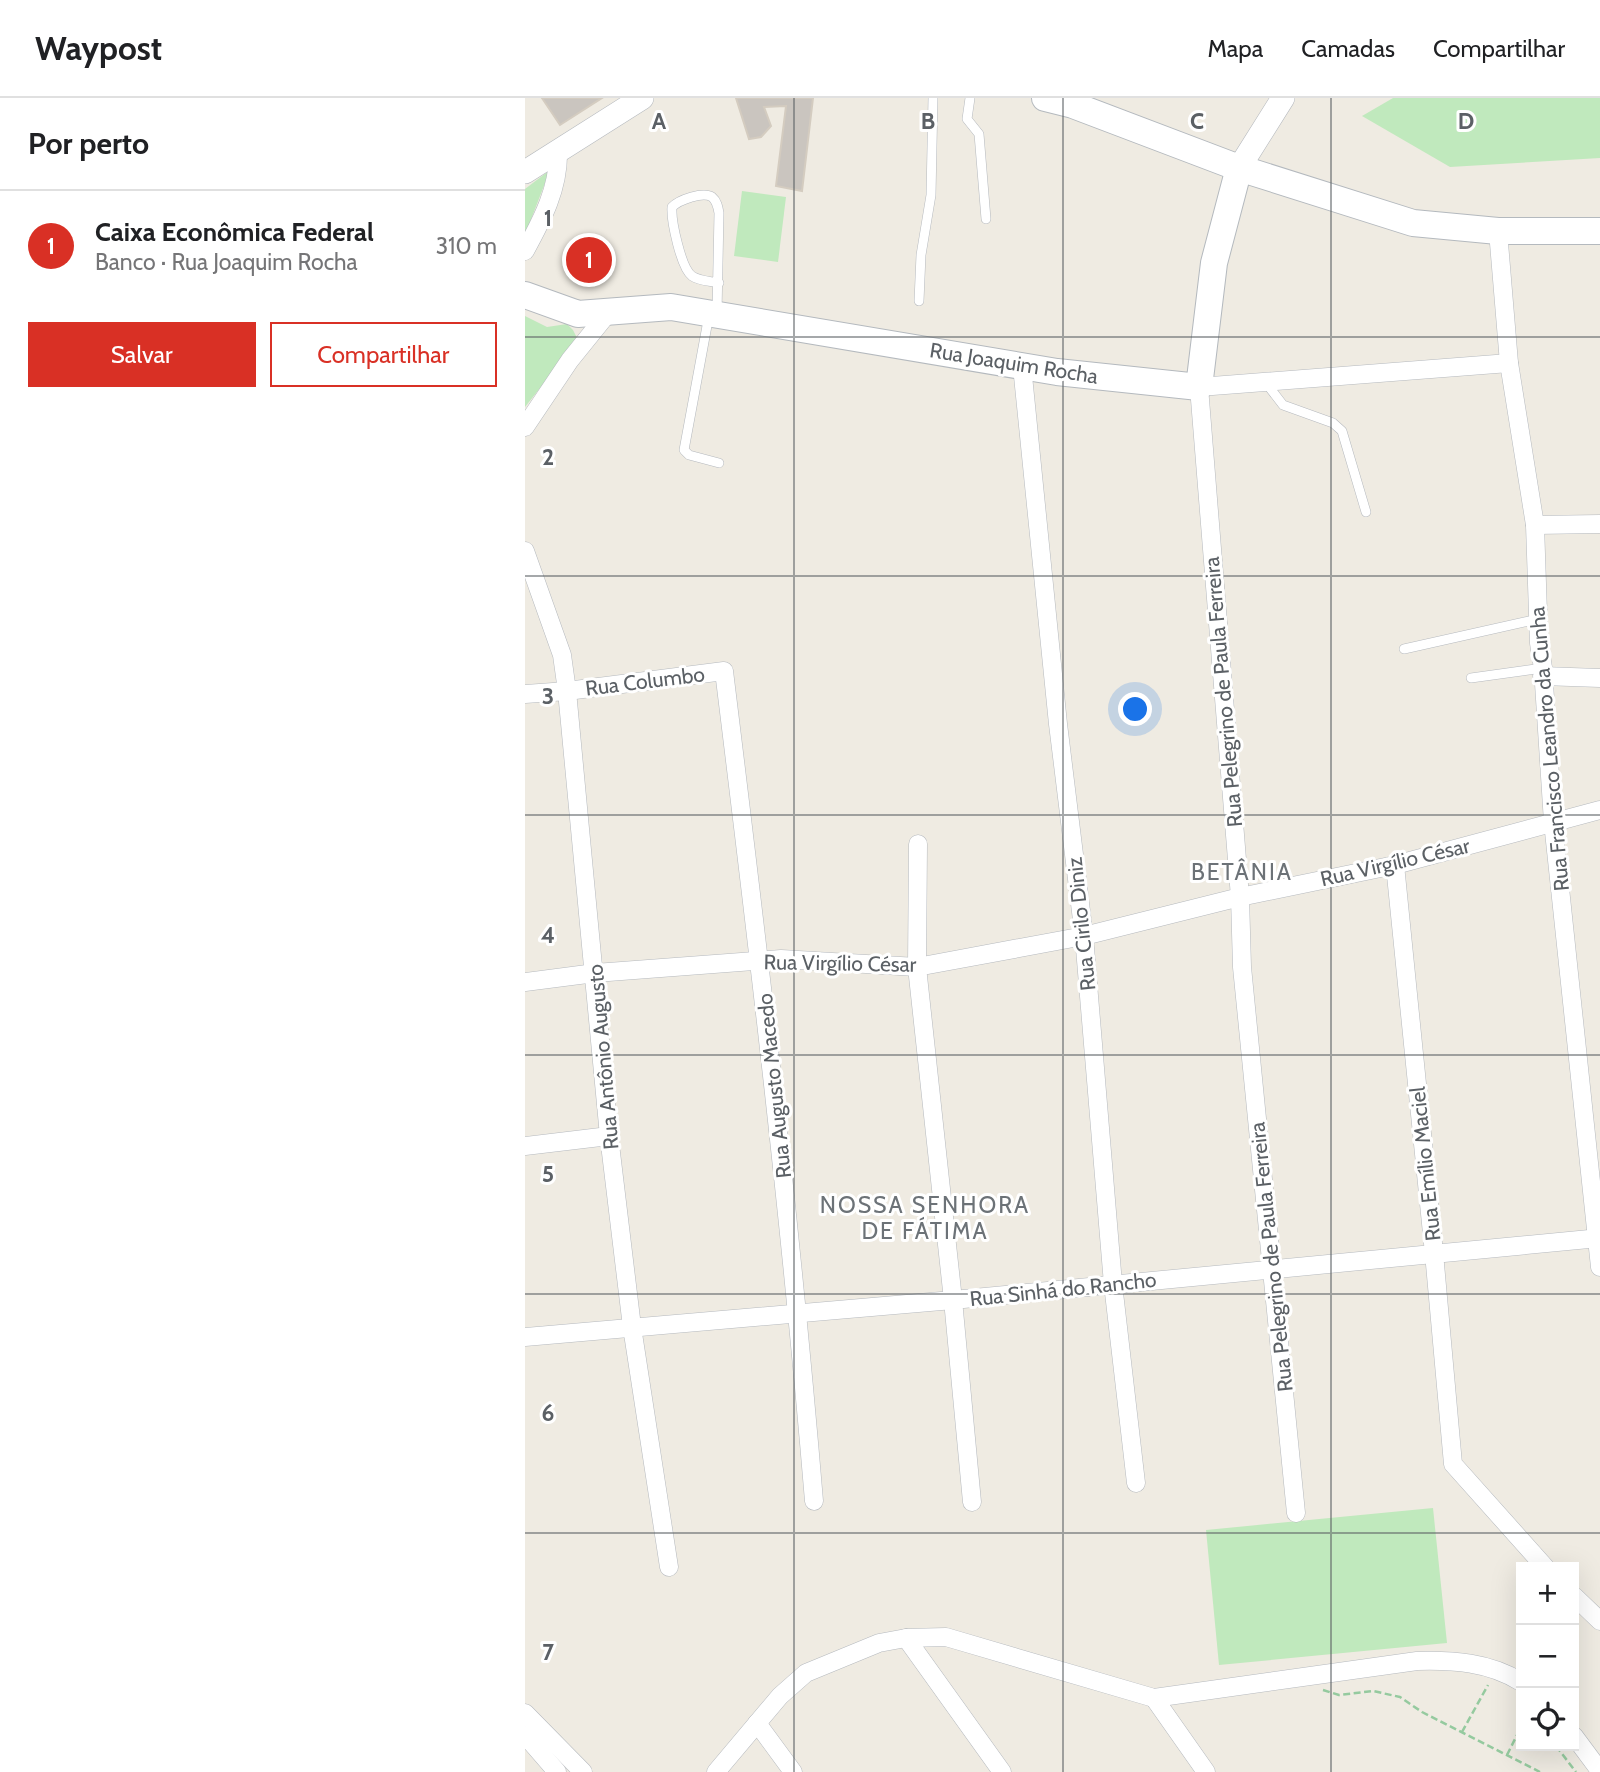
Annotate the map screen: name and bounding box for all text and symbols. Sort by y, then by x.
text: Waypost [35,28,162,68]
text: Mapa [1207,34,1263,63]
text: Camadas [1301,34,1395,63]
text: Compartilhar [1433,34,1565,63]
text: A [652,107,667,135]
text: B [921,107,935,135]
text: C [1190,107,1204,135]
text: D [1458,107,1474,135]
text: Por perto [28,125,149,162]
text: 1 [544,204,552,232]
text: Caixa Econômica Federal [95,216,374,248]
text: 1 [47,232,55,260]
text: 310 m [436,232,497,260]
pin: 1 [566,234,612,286]
text: Banco · Rua Joaquim Rocha [95,248,358,276]
button: Salvar [28,322,256,387]
button: Compartilhar [270,322,497,387]
street label: Rua Joaquim Rocha [928,337,1100,389]
text: 2 [542,443,554,471]
street label: Rua Pelegrino de Paula Ferreira [1199,556,1247,828]
street label: Rua Francisco Leandro da Cunha [1524,606,1574,892]
street label: Rua Columbo [584,661,706,701]
text: 3 [542,682,554,710]
your location [1118,692,1152,726]
street label: Rua Virgílio César [1318,833,1473,891]
street label: Rua Cirilo Diniz [1062,856,1100,992]
district label: BETÂNIA [1191,858,1293,886]
text: 4 [541,921,555,949]
street label: Rua Virgílio César [763,949,917,977]
street label: Rua Antônio Augusto [582,963,624,1151]
street label: Rua Augusto Macedo [752,992,796,1180]
street label: Rua Emílio Maciel [1404,1086,1446,1242]
street label: Rua Pelegrino de Paula Ferreira [1244,1121,1298,1393]
text: 5 [542,1160,554,1188]
district label: NOSSA SENHORA DE FÁTIMA [820,1191,1030,1245]
street label: Rua Sinhá do Rancho [968,1267,1158,1311]
text: 6 [542,1399,554,1427]
map controls [1516,1562,1579,1751]
button: + [1516,1562,1579,1625]
button: − [1516,1625,1579,1688]
text: 7 [542,1638,554,1666]
button: locate [1516,1688,1579,1751]

